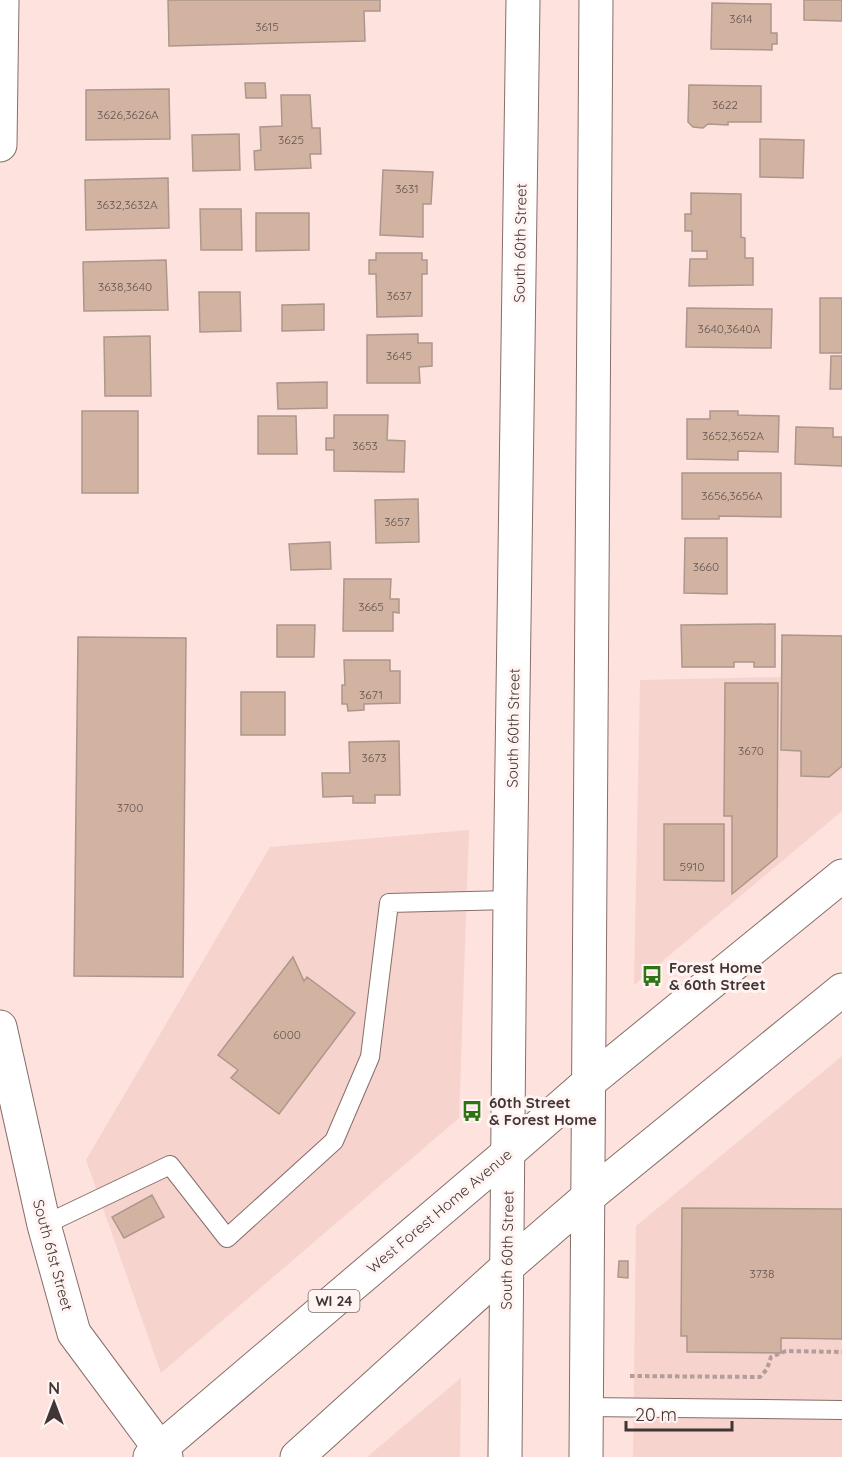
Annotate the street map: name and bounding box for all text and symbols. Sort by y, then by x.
house number: 3614 [729,11,753,26]
house number: 3615 [255,19,279,34]
house number: 3622 [712,97,738,112]
house number: 3626,3626A [97,107,159,122]
house number: 3625 [278,132,304,147]
house number: 3631 [395,181,419,196]
street label: South 60th Street [509,183,531,303]
house number: 3632,3632A [96,197,158,212]
house number: 3638,3640 [98,279,152,294]
house number: 3637 [386,288,412,303]
house number: 3640,3640A [698,321,761,336]
house number: 3645 [386,348,412,363]
house number: 3652,3652A [702,428,764,443]
house number: 3653 [352,438,378,453]
house number: 3656,3656A [701,488,763,503]
house number: 3657 [384,514,410,529]
house number: 3660 [693,559,719,574]
house number: 3665 [358,599,384,614]
street label: South 60th Street [502,668,524,788]
house number: 3671 [359,687,383,702]
house number: 3670 [738,743,764,758]
house number: 3673 [361,750,387,765]
house number: 3700 [117,800,143,815]
house number: 5910 [680,859,704,874]
place label: Forest Home & 60th Street [669,958,766,994]
bus stop icon: Forest Home & 60th Street [640,964,664,988]
house number: 6000 [273,1027,301,1042]
place label: 60th Street & Forest Home [489,1093,597,1129]
bus stop icon: 60th Street & Forest Home [460,1099,484,1123]
street label: West Forest Home Avenue [362,1145,516,1277]
street label: South 60th Street [496,1190,518,1310]
street label: South 61st Street [29,1197,77,1313]
house number: 3738 [749,1266,775,1281]
road number: WI 24 [308,1290,360,1312]
north arrow [24,1373,84,1433]
text: N [48,1378,60,1398]
scale bar [626,1394,732,1432]
text: 20 m [635,1403,677,1426]

